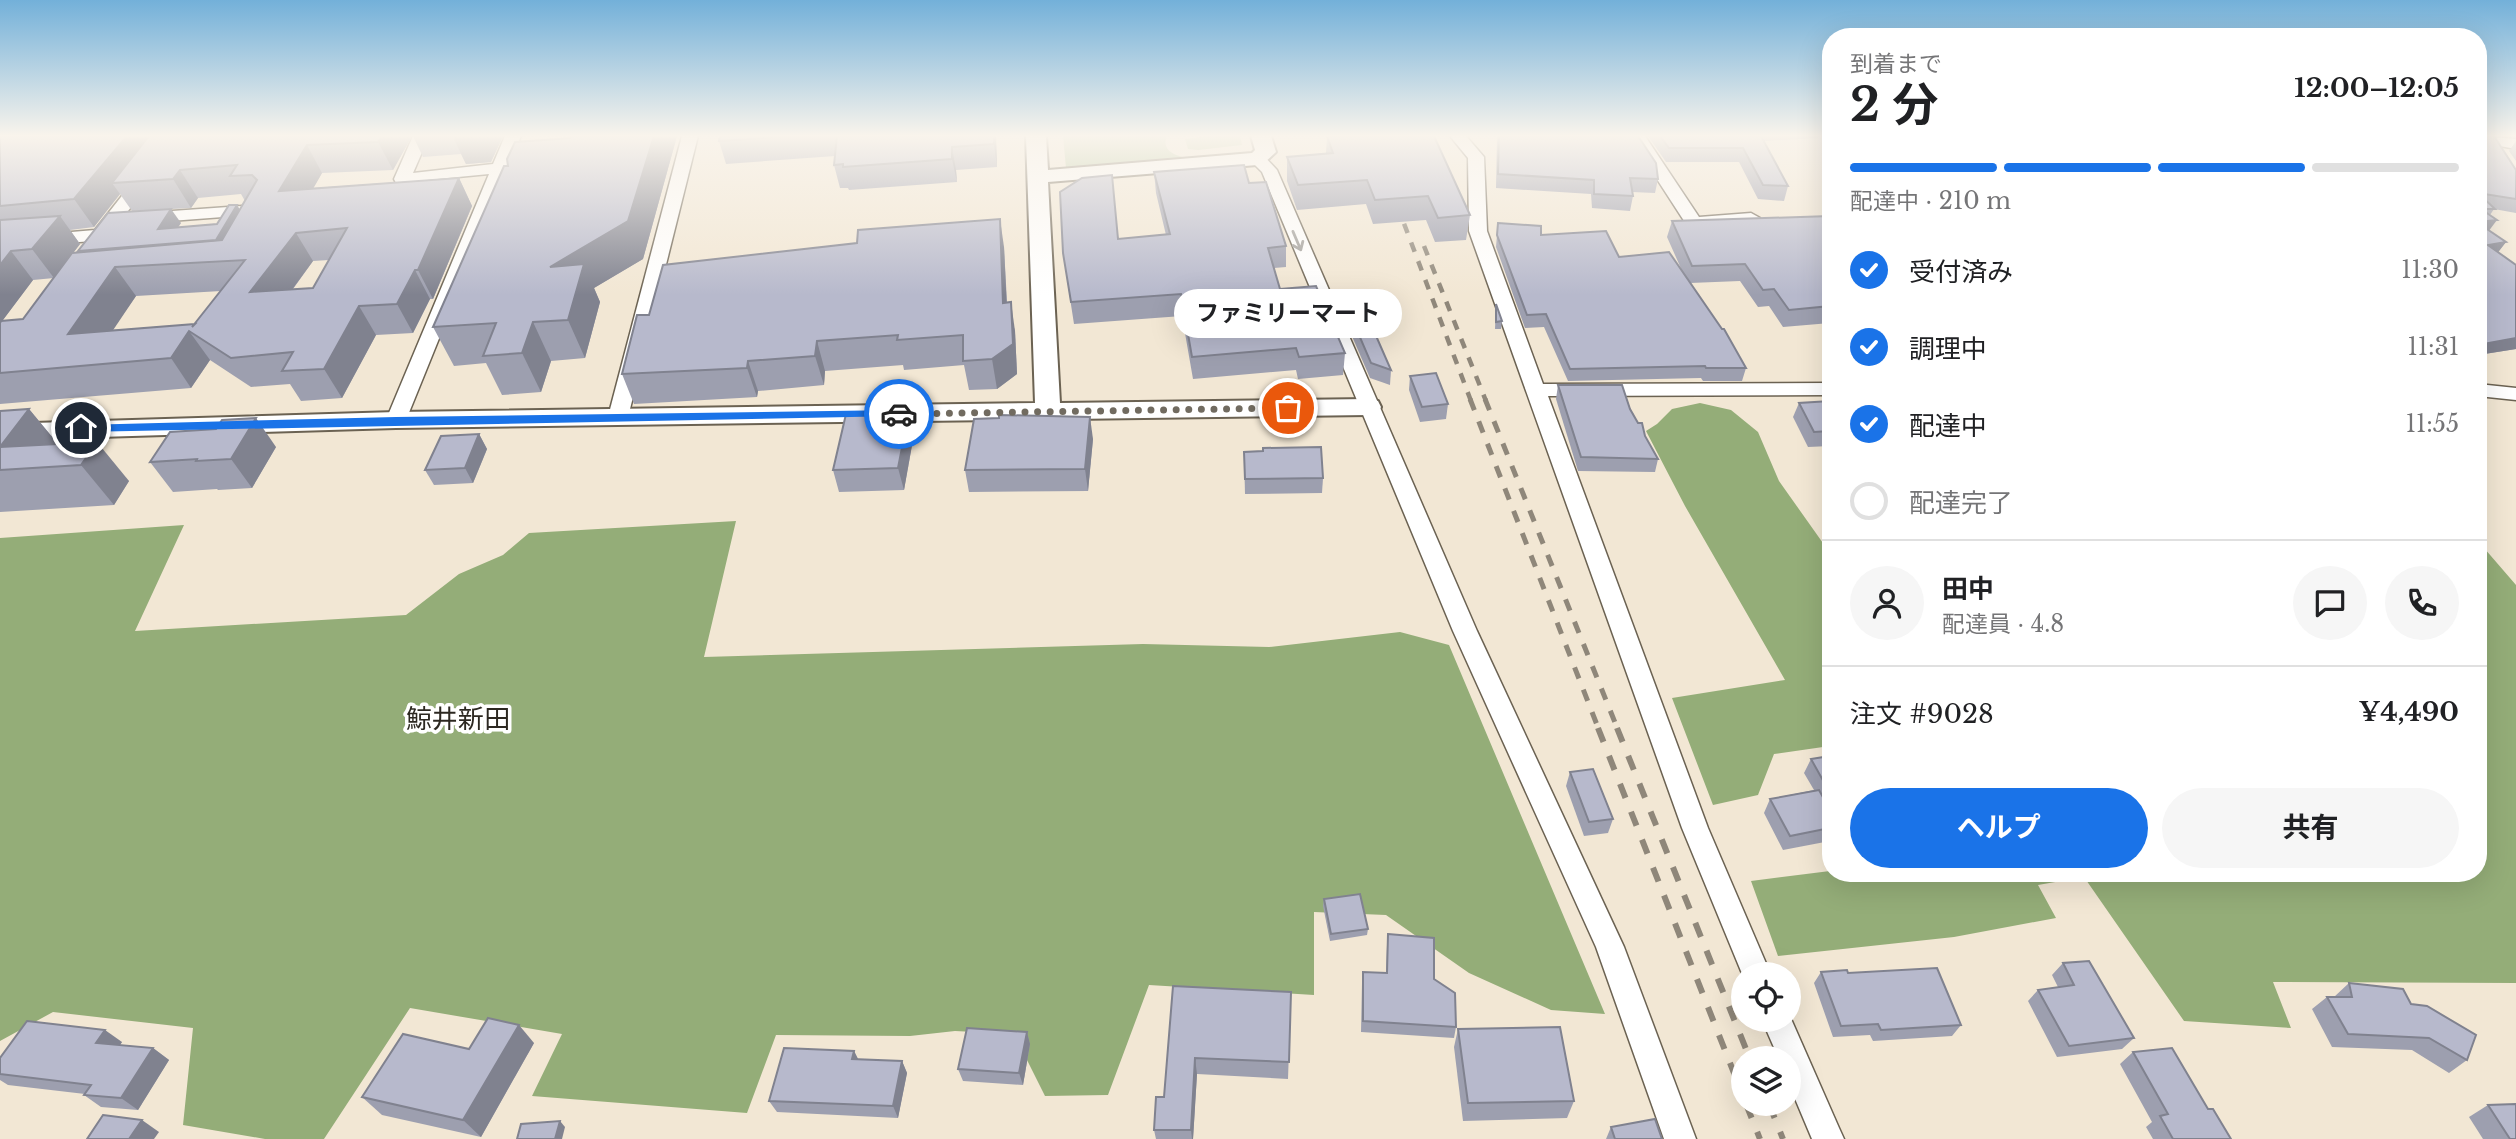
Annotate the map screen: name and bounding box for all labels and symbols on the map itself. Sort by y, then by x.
one-way arrow [1291,230,1304,251]
callout: ファミリーマート [1174,289,1402,338]
pin [1258,378,1318,438]
courier [864,379,934,449]
pin [51,398,111,458]
district label: 鯨井新田 [406,703,510,735]

